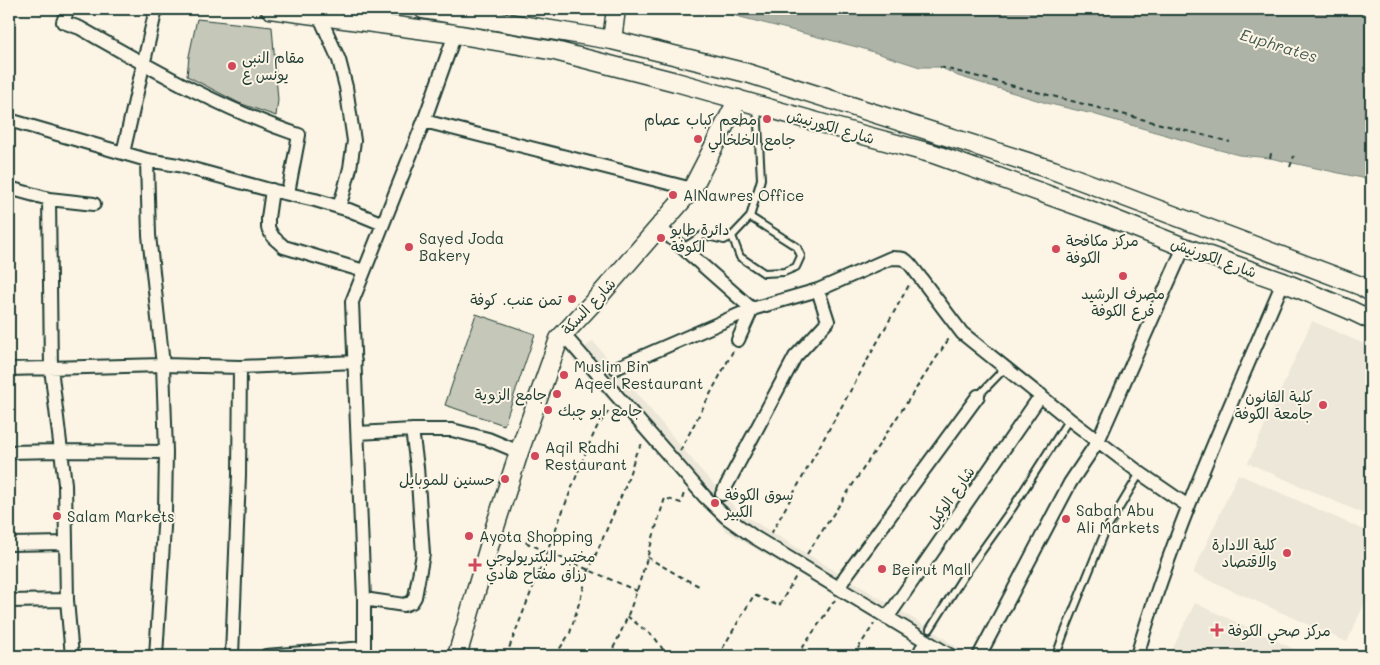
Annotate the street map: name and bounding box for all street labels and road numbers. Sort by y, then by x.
street label: شارع الكورنيش [785,104,877,149]
street label: شارع الكورنيش [1168,232,1260,283]
street label: شارع السكة [557,273,620,339]
street label: شارع الوكيل [921,462,980,533]

